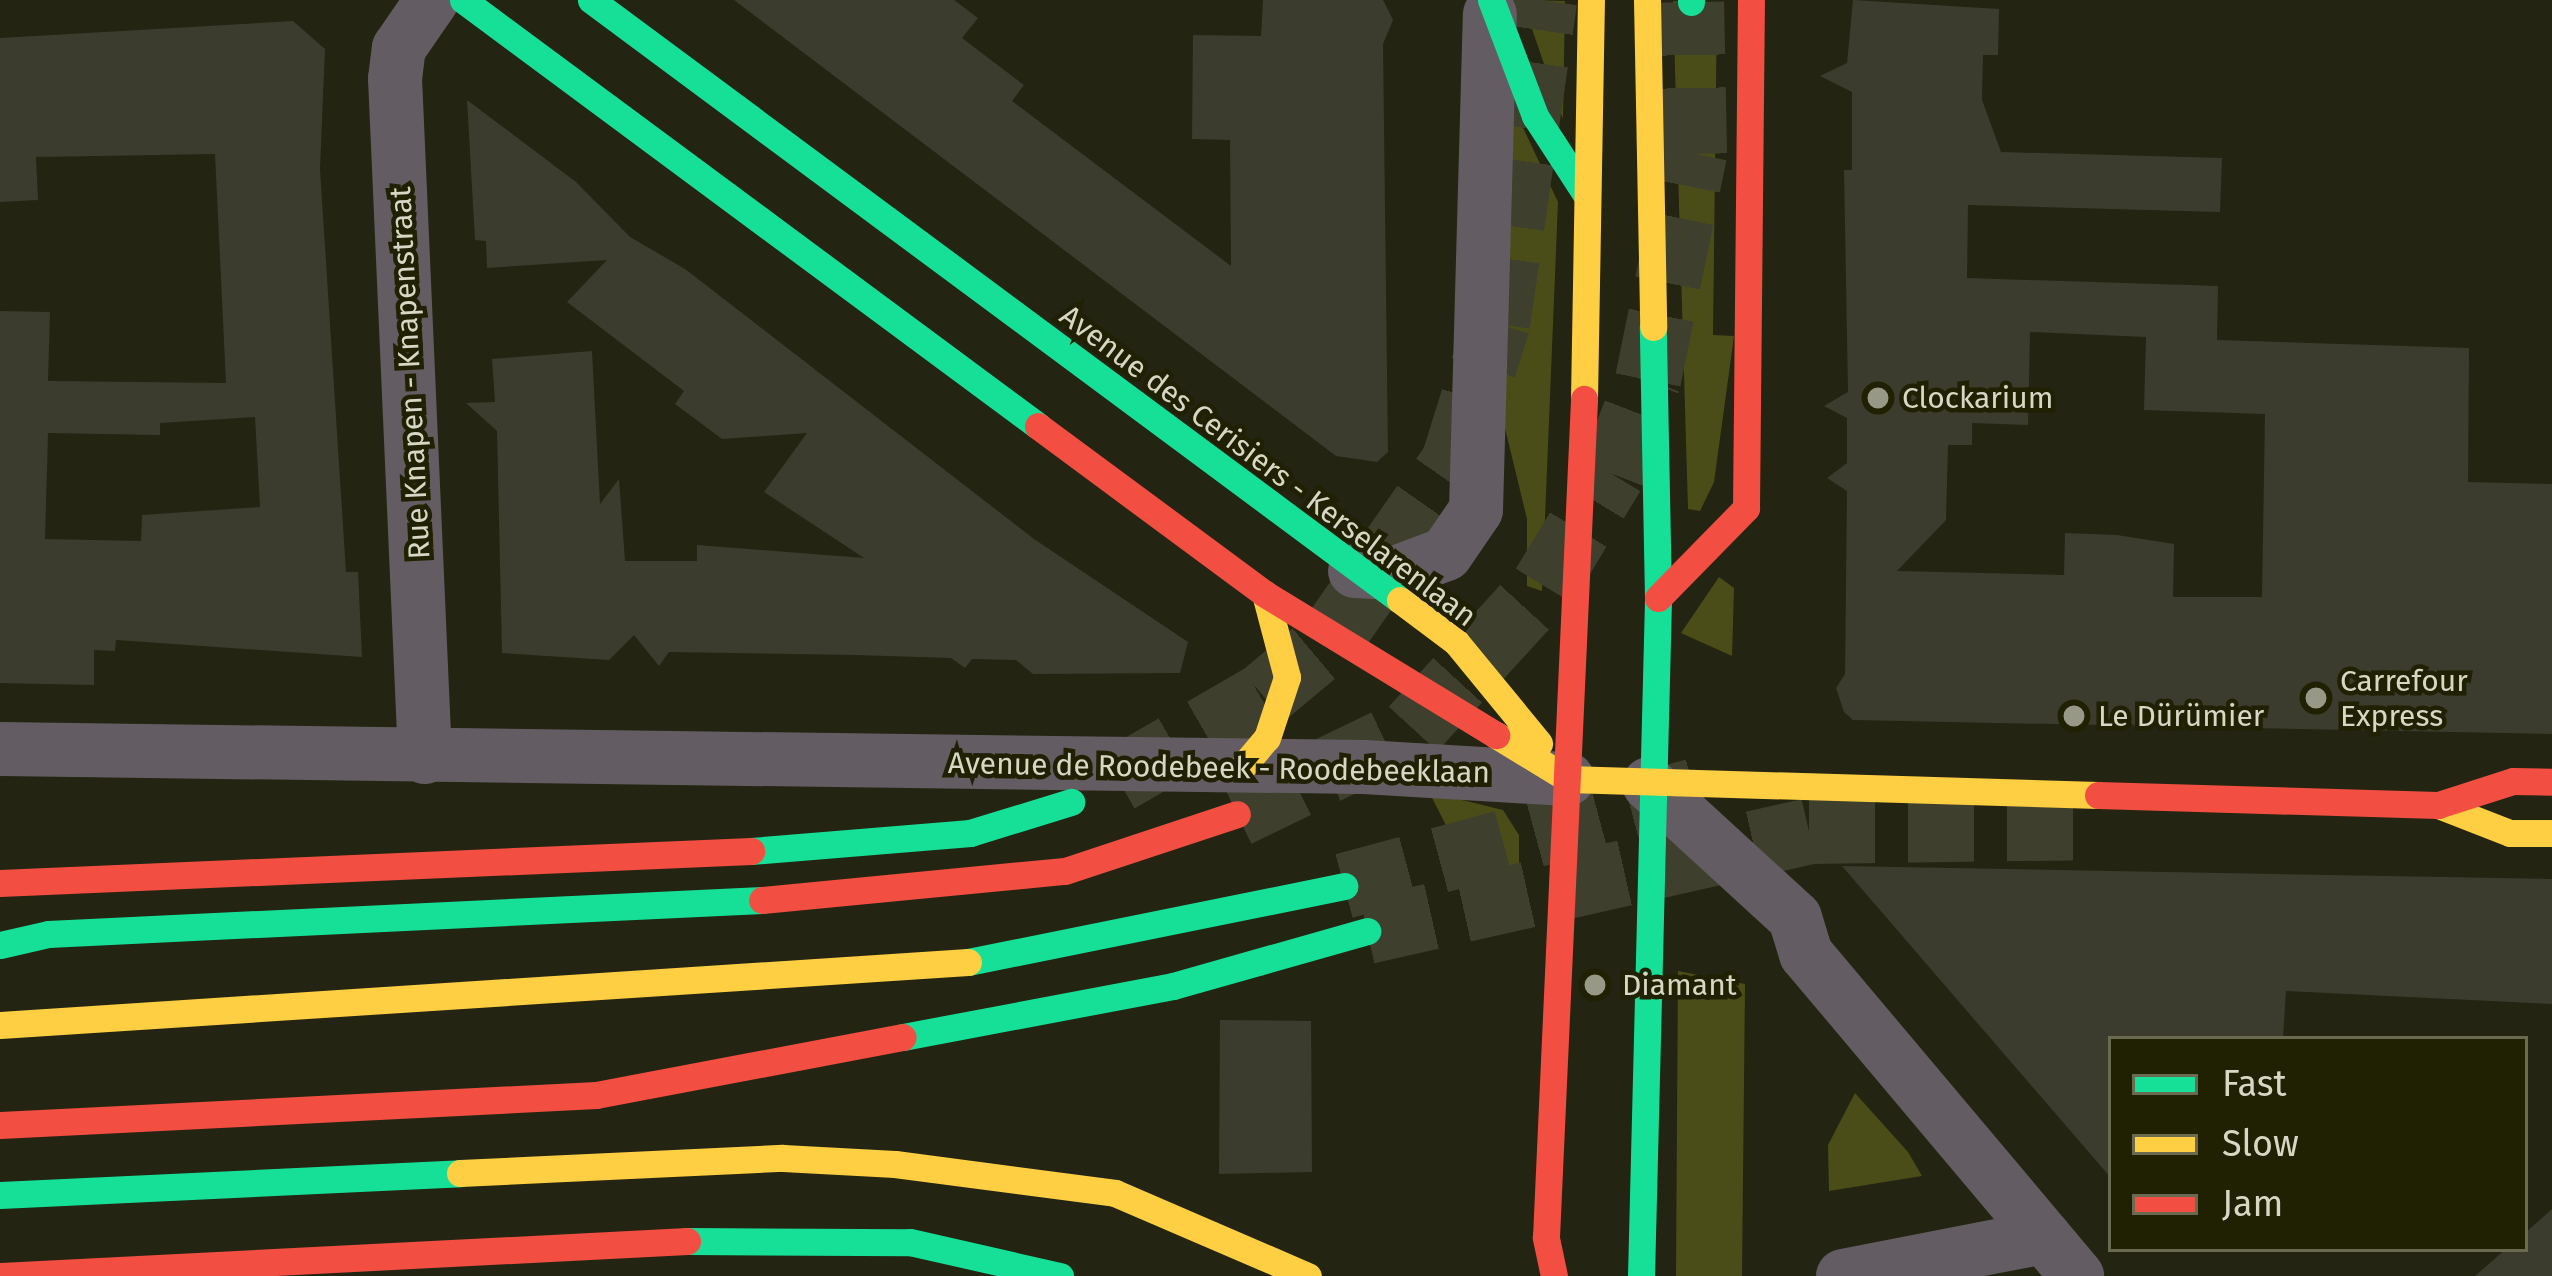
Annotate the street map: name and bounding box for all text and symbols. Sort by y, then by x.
street label: Rue Knapen - Knapenstraat [382,186,438,560]
street label: Avenue des Cerisiers - Kerselarenlaan [1053,298,1483,634]
place label: Clockarium [1902,380,2053,416]
marker: Clockarium [1865,385,1891,411]
place label: Carrefour Express [2340,663,2468,734]
marker: Carrefour Express [2303,685,2329,711]
place label: Le Dürümier [2098,698,2264,734]
marker: Le Dürümier [2061,703,2087,729]
street label: Avenue de Roodebeek - Roodebeeklaan [948,745,1490,791]
place label: Diamant [1622,967,1737,1003]
marker: Diamant [1579,969,1611,1001]
legend [2108,1036,2528,1252]
text: Fast [2222,1062,2287,1106]
text: Slow [2222,1122,2299,1166]
text: Jam [2222,1182,2283,1226]

